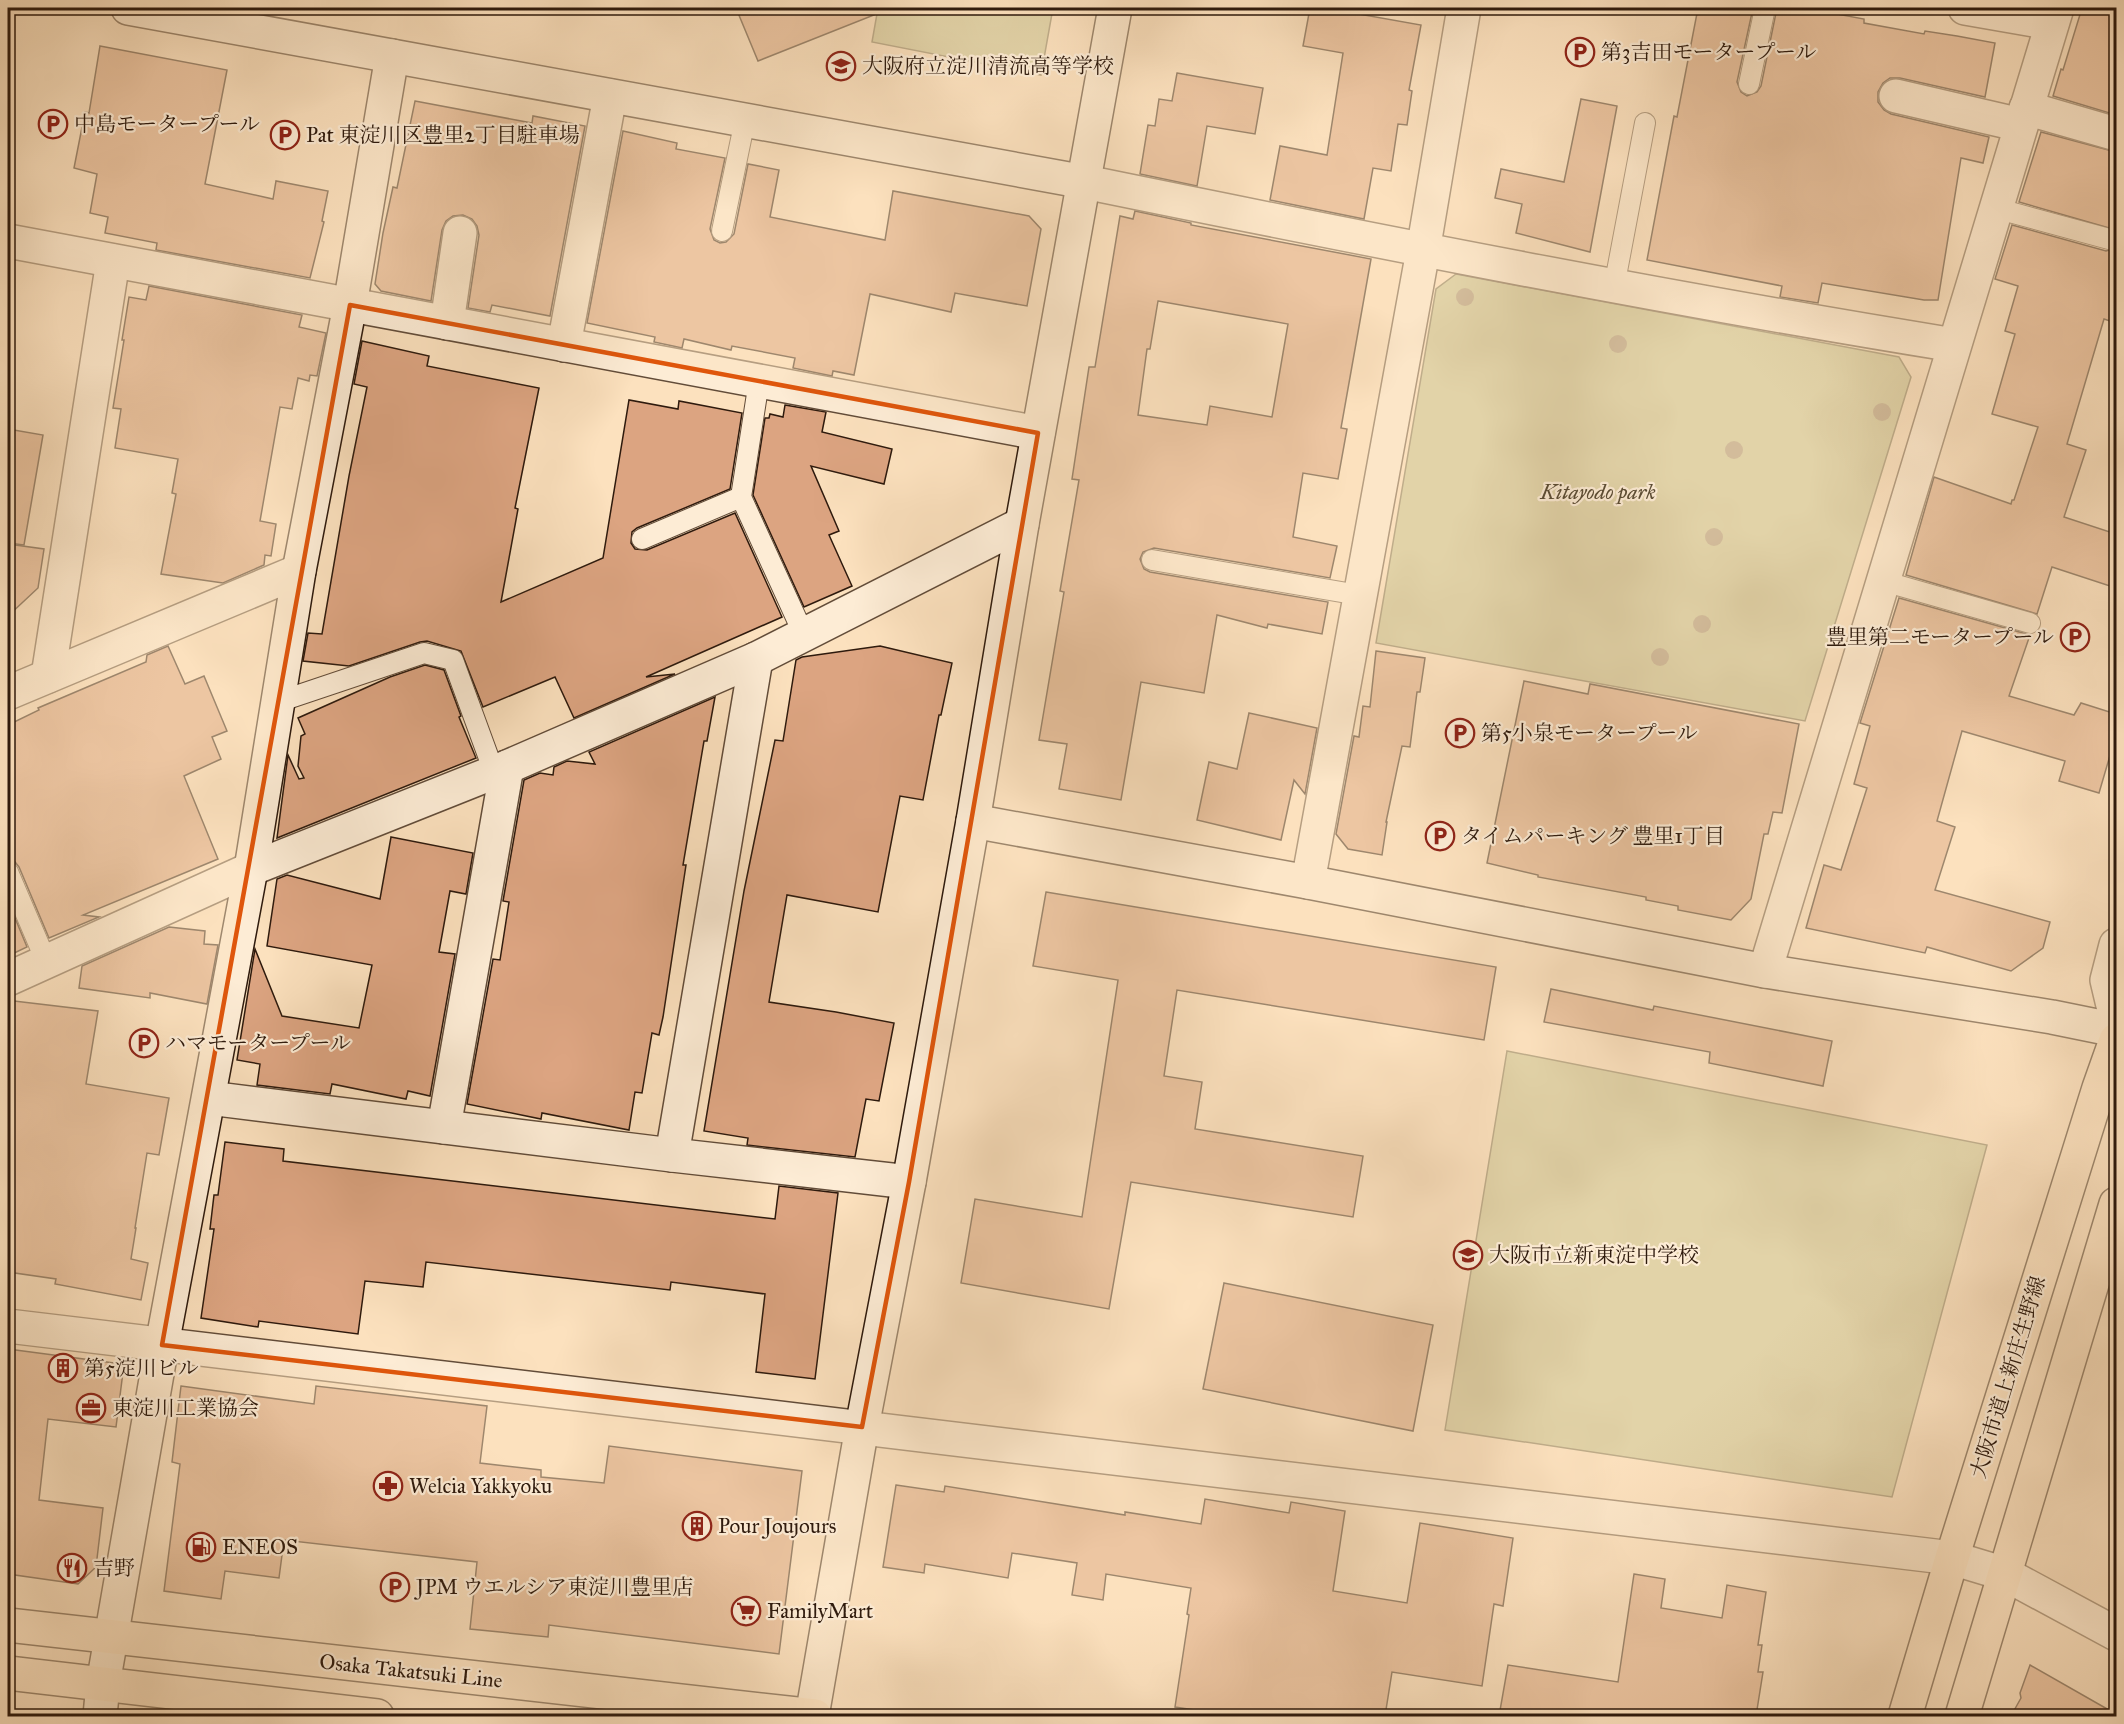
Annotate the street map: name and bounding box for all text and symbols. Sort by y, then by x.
parking icon: 第3吉田モータープール [1564,36,1596,68]
place label: 第3吉田モータープール [1601,39,1816,65]
school or university icon: 大阪府立淀川清流高等学校 [825,50,857,82]
place label: 大阪府立淀川清流高等学校 [862,53,1114,79]
parking icon: 中島モータープール [37,108,69,140]
place label: 中島モータープール [74,111,260,137]
parking icon: Pat 東淀川区豊里2丁目駐車場 [269,119,301,151]
place label: Pat 東淀川区豊里2丁目駐車場 [306,122,580,148]
park label: Kitayodo park [1539,479,1656,505]
parking icon: 豊里第二モータープール [2059,621,2091,653]
place label: 豊里第二モータープール [1826,624,2054,650]
parking icon: 第5小泉モータープール [1444,717,1476,749]
place label: 第5小泉モータープール [1481,720,1698,746]
parking icon: タイムパーキング 豊里1丁目 [1424,820,1456,852]
place label: タイムパーキング 豊里1丁目 [1461,823,1725,849]
parking icon: ハマモータープール [128,1027,160,1059]
place label: ハマモータープール [165,1030,351,1056]
school or university icon: 大阪市立新東淀中学校 [1452,1239,1484,1271]
place label: 大阪市立新東淀中学校 [1489,1242,1699,1268]
street label: 大阪市道上新庄生野線 [1965,1273,2051,1481]
building icon: 第5淀川ビル [47,1352,79,1384]
place label: 第5淀川ビル [84,1355,199,1381]
office icon: 東淀川工業協会 [75,1392,107,1424]
place label: 東淀川工業協会 [112,1395,259,1421]
pharmacy icon: Welcia Yakkyoku [372,1470,404,1502]
place label: Welcia Yakkyoku [409,1473,552,1499]
building icon: Pour Joujours [681,1510,713,1542]
place label: Pour Joujours [718,1513,836,1539]
fuel station icon: ENEOS [185,1531,217,1563]
place label: ENEOS [222,1534,298,1560]
restaurant icon: 吉野 [56,1552,88,1584]
place label: 吉野 [93,1555,135,1581]
parking icon: JPM ウエルシア東淀川豊里店 [379,1571,411,1603]
place label: JPM ウエルシア東淀川豊里店 [414,1574,693,1600]
supermarket icon: FamilyMart [730,1595,762,1627]
place label: FamilyMart [767,1598,874,1624]
street label: Osaka Takatsuki Line [318,1648,504,1694]

